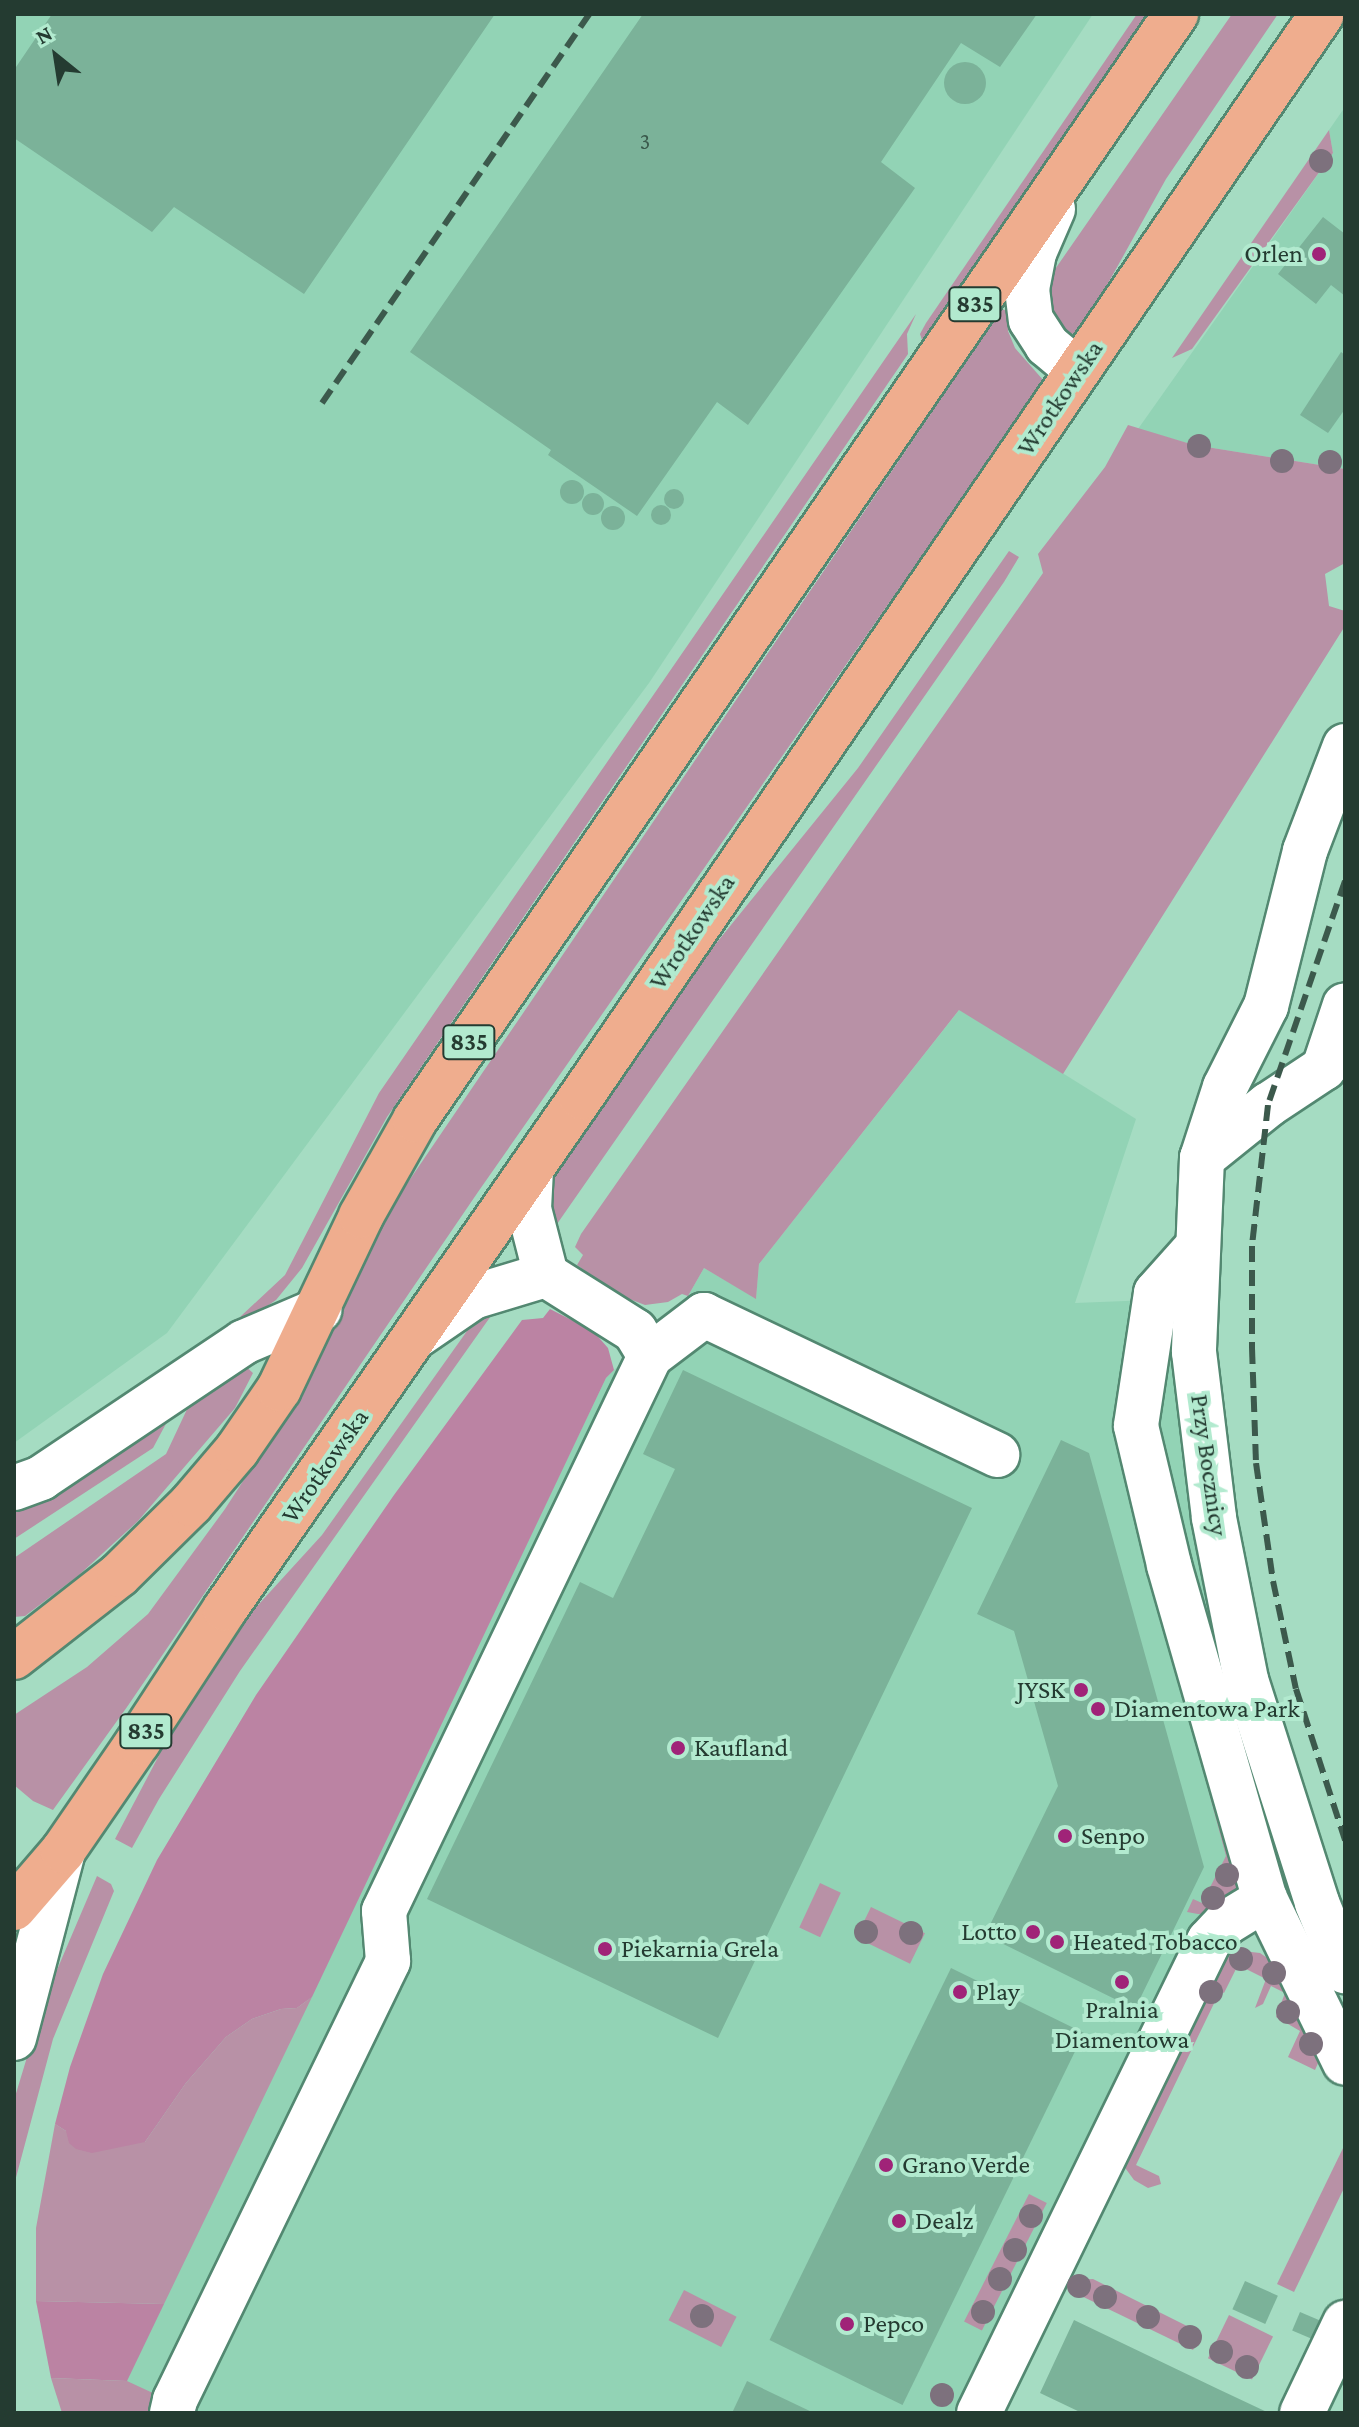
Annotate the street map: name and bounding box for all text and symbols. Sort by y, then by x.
north arrow [16,16,96,96]
text: N [31,20,56,49]
house number: 3 [640,129,650,155]
place label: Orlen [1244,238,1303,270]
marker: Orlen [1310,245,1328,263]
road number: 835 [947,284,1003,324]
street label: Wrotkowska [1010,334,1110,462]
street label: Wrotkowska [642,868,742,996]
road number: 835 [441,1022,497,1062]
street label: Przy Bocznicy [1184,1392,1234,1538]
street label: Wrotkowska [274,1403,376,1529]
place label: JYSK [1017,1674,1065,1706]
marker: JYSK [1072,1681,1090,1699]
place label: Diamentowa Park [1114,1693,1300,1725]
marker: Diamentowa Park [1089,1700,1107,1718]
road number: 835 [118,1711,174,1751]
place label: Kaufland [694,1732,788,1764]
marker: Kaufland [669,1739,687,1757]
place label: Senpo [1081,1820,1145,1852]
marker: Senpo [1056,1827,1074,1845]
place label: Lotto [961,1916,1017,1948]
marker: Lotto [1024,1923,1042,1941]
place label: Heated Tobacco [1073,1926,1238,1958]
place label: Piekarnia Grela [621,1933,779,1965]
marker: Heated Tobacco [1048,1933,1066,1951]
marker: Piekarnia Grela [596,1940,614,1958]
marker: Pralnia Diamentowa [1113,1973,1131,1991]
place label: Play [976,1976,1020,2008]
marker: Play [951,1983,969,2001]
place label: Pralnia Diamentowa [1055,1994,1189,2056]
place label: Grano Verde [902,2149,1030,2181]
marker: Grano Verde [877,2156,895,2174]
place label: Dealz [915,2205,974,2237]
marker: Dealz [890,2212,908,2230]
place label: Pepco [863,2308,924,2340]
marker: Pepco [838,2315,856,2333]

